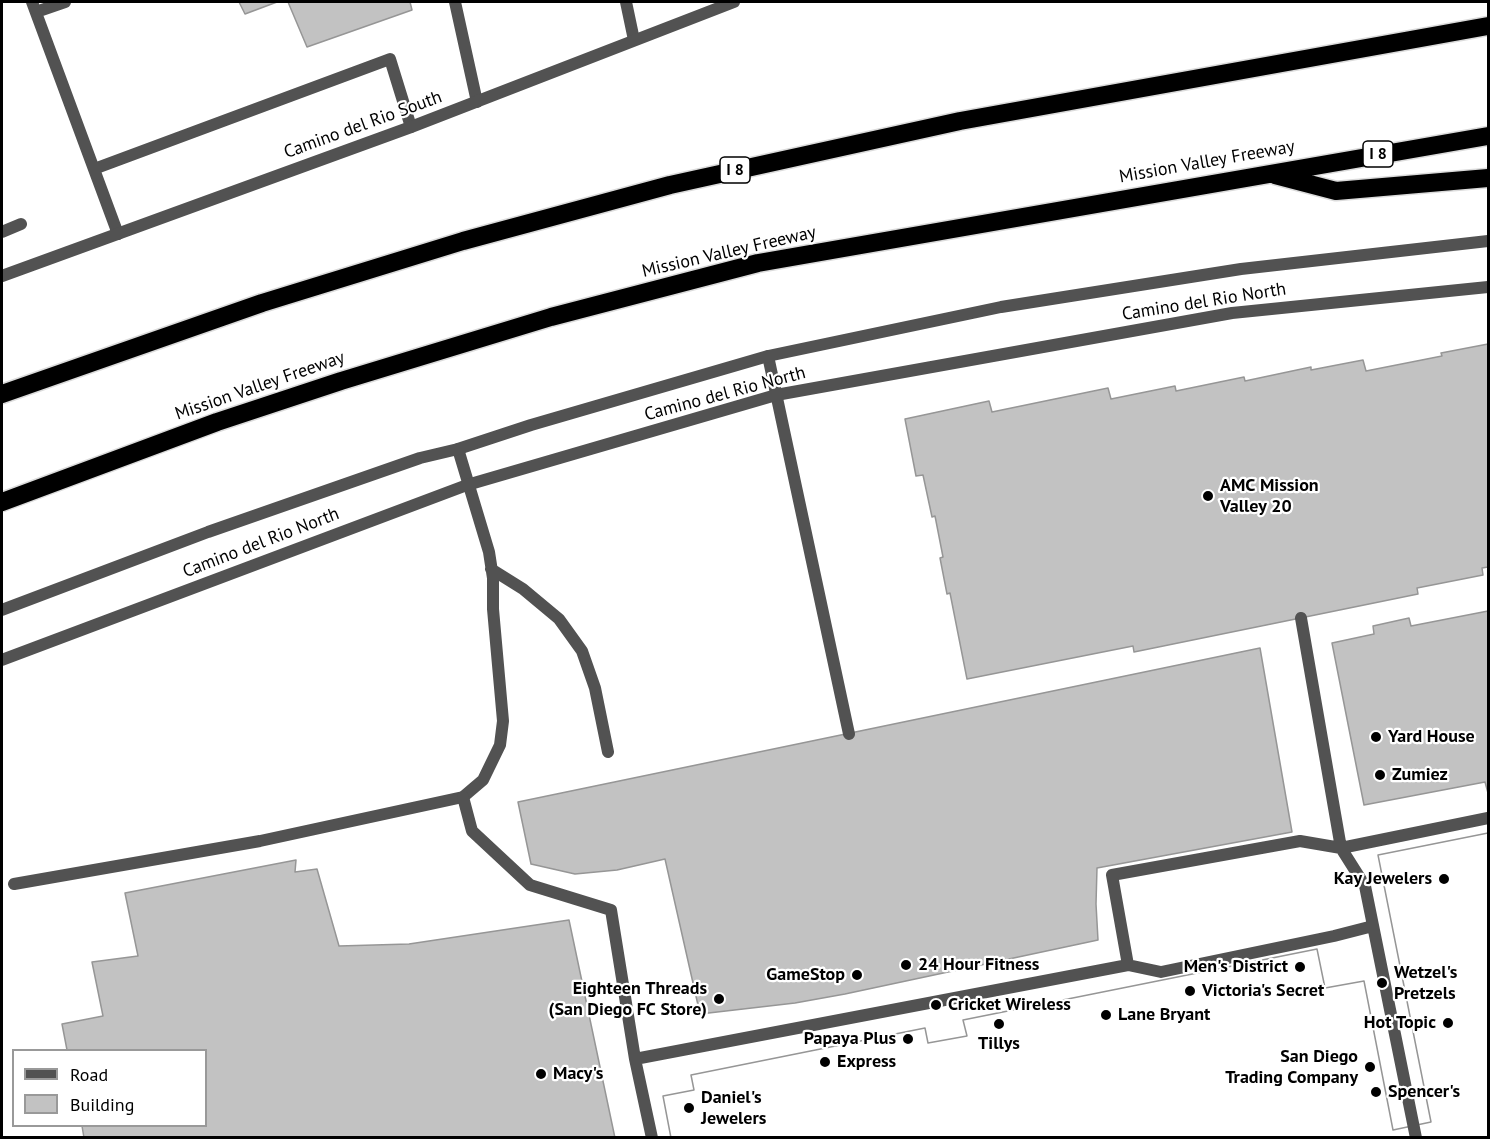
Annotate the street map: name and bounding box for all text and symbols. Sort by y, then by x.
street label: Camino del Rio South [281,86,445,164]
street label: Mission Valley Freeway [1118,136,1296,188]
road number: I 8 [1363,141,1393,167]
road number: I 8 [720,157,750,183]
street label: Mission Valley Freeway [640,221,818,283]
street label: Camino del Rio North [1120,278,1288,326]
street label: Mission Valley Freeway [172,347,348,425]
street label: Camino del Rio North [642,362,808,426]
place label: AMC Mission Valley 20 [1220,475,1319,518]
marker: AMC Mission Valley 20 [1201,489,1215,503]
street label: Camino del Rio North [180,503,342,583]
place label: Yard House [1388,726,1475,748]
marker: Yard House [1369,730,1383,744]
place label: Zumiez [1392,764,1448,786]
marker: Zumiez [1373,768,1387,782]
place label: Kay Jewelers [1334,868,1432,890]
marker: Kay Jewelers [1437,872,1451,886]
place label: 24 Hour Fitness [918,954,1039,976]
place label: Men's District [1184,956,1288,978]
marker: 24 Hour Fitness [899,958,913,972]
marker: Men's District [1293,960,1307,974]
place label: Wetzel's Pretzels [1394,962,1457,1004]
place label: GameStop [766,964,845,986]
marker: GameStop [850,968,864,982]
marker: Wetzel's Pretzels [1375,976,1389,990]
place label: Eighteen Threads (San Diego FC Store) [549,978,707,1020]
place label: Victoria's Secret [1202,980,1324,1002]
marker: Victoria's Secret [1183,984,1197,998]
marker: Eighteen Threads (San Diego FC Store) [712,992,726,1006]
place label: Cricket Wireless [948,994,1071,1016]
marker: Cricket Wireless [929,998,943,1012]
place label: Lane Bryant [1118,1004,1210,1026]
marker: Lane Bryant [1099,1008,1113,1022]
place label: Hot Topic [1364,1012,1436,1034]
marker: Hot Topic [1441,1016,1455,1030]
marker: Tillys [992,1017,1006,1031]
place label: Papaya Plus [804,1028,896,1050]
marker: Papaya Plus [901,1032,915,1046]
place label: Tillys [978,1033,1020,1055]
place label: San Diego Trading Company [1225,1046,1358,1088]
legend [12,1049,207,1127]
place label: Express [837,1051,896,1073]
marker: Express [818,1055,832,1069]
marker: San Diego Trading Company [1363,1060,1377,1074]
text: Road [70,1063,108,1086]
place label: Macy's [553,1063,603,1085]
marker: Macy's [534,1067,548,1081]
place label: Spencer's [1388,1081,1460,1103]
marker: Spencer's [1369,1085,1383,1099]
place label: Daniel's Jewelers [701,1087,766,1130]
text: Building [70,1093,134,1116]
marker: Daniel's Jewelers [682,1101,696,1115]

